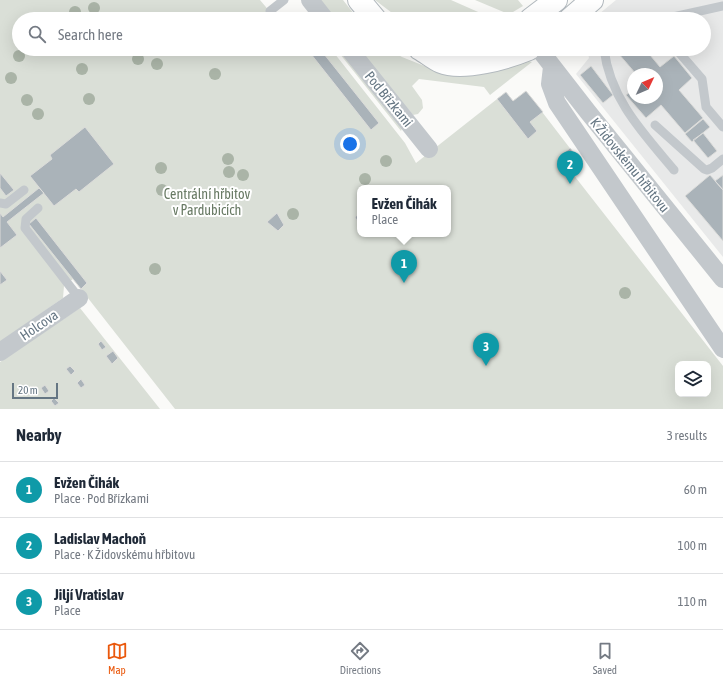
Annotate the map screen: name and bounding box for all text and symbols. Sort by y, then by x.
search box [12,12,711,56]
icon: search [26,23,48,45]
text: Search here [58,26,123,43]
street label: Pod Břízkami [362,68,416,130]
north arrow [627,68,663,104]
street label: K Židovskému hřbitovu [587,115,673,215]
your location [340,134,360,154]
pin: 2 [557,151,583,184]
popup [357,185,451,237]
park label: Centrální hřbitov v Pardubicích [164,186,250,218]
text: Evžen Čihák [371,195,437,212]
text: Place [371,212,398,227]
pin: 1 [391,250,417,283]
street label: Holcova [17,307,61,343]
pin: 3 [473,333,499,366]
map controls [675,361,711,397]
button: layers [675,361,711,397]
scale bar [12,381,58,400]
text: 20 m [18,384,38,396]
text: Nearby [16,425,62,445]
text: 3 results [667,428,707,443]
text: Evžen Čihák [54,474,119,491]
text: 1 [26,482,32,497]
text: 60 m [684,482,707,497]
text: Place · Pod Břízkami [54,491,149,506]
text: Ladislav Machoň [54,530,146,547]
text: 2 [26,538,32,553]
text: 100 m [678,538,707,553]
text: Place · K Židovskému hřbitovu [54,547,195,562]
text: Jiljí Vratislav [54,586,124,603]
text: 3 [26,594,32,609]
text: 110 m [678,594,707,609]
text: Place [54,603,81,618]
tab: Map [106,640,128,676]
tab: Directions [340,640,381,676]
tab: Saved [593,640,617,676]

